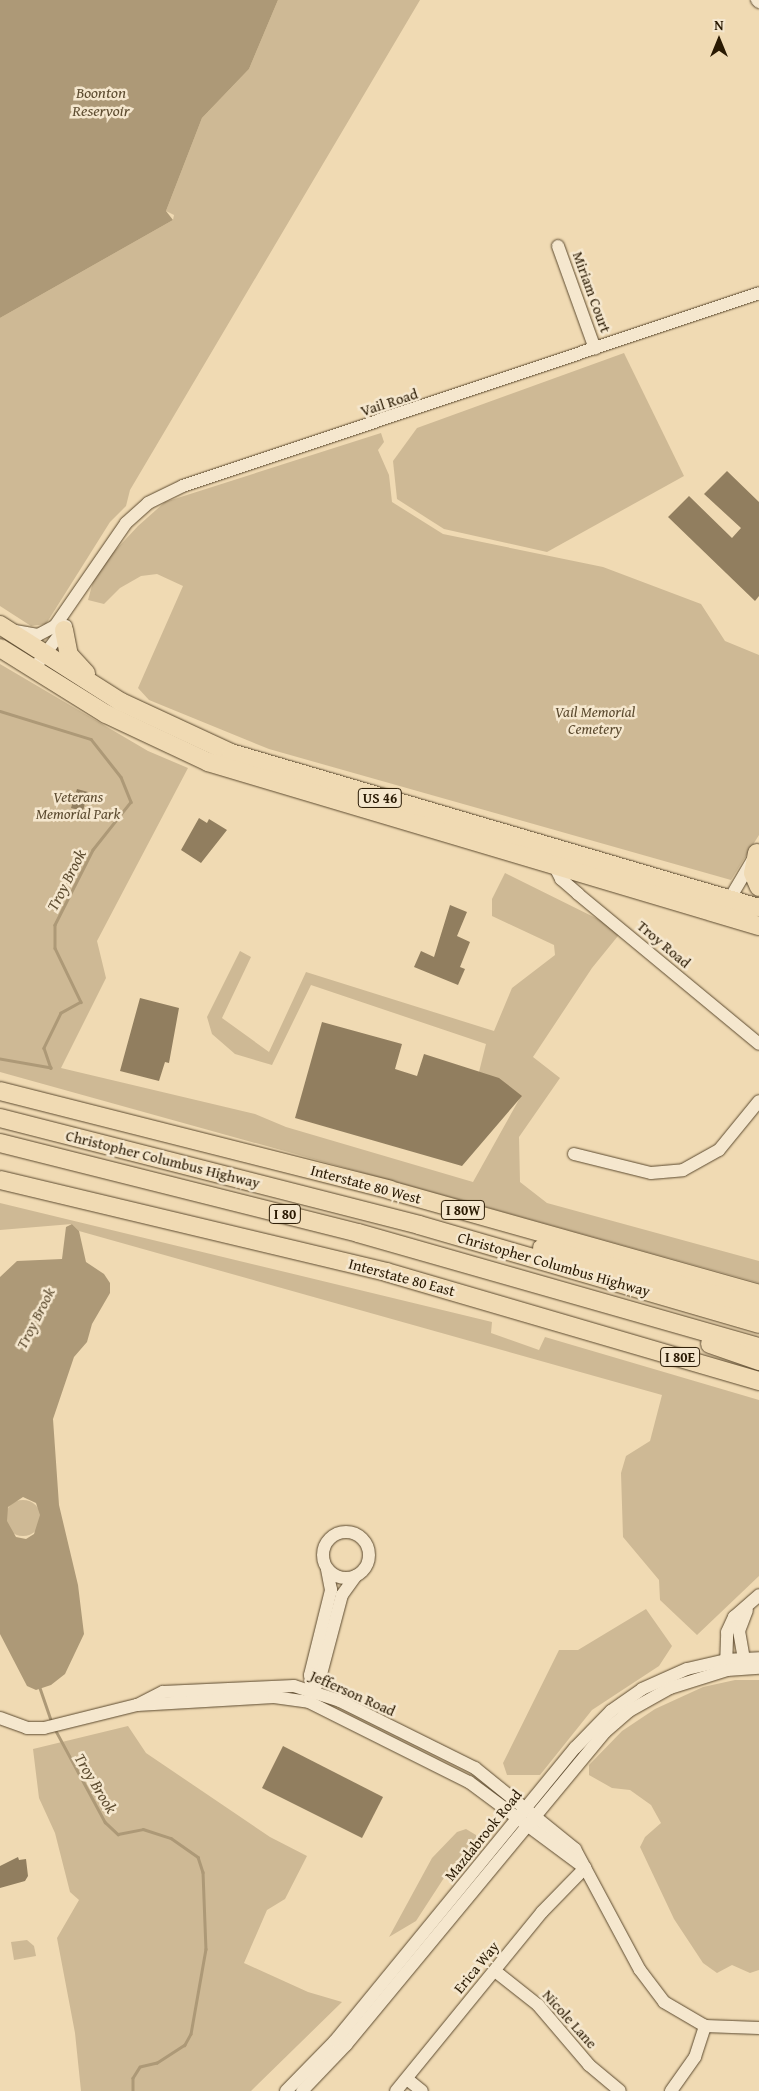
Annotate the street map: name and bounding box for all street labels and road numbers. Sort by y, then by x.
street label: Miriam Court [569,249,615,335]
street label: Vail Road [358,384,420,420]
road number: US 46 [358,786,402,810]
street label: Troy Road [634,916,694,972]
street label: Christopher Columbus Highway [64,1126,262,1192]
street label: Interstate 80 West [309,1161,423,1207]
road number: I 80W [440,1198,486,1222]
road number: I 80 [269,1202,301,1226]
street label: Christopher Columbus Highway [456,1228,652,1300]
street label: Interstate 80 East [347,1254,457,1300]
road number: I 80E [660,1345,700,1368]
street label: Jefferson Road [308,1666,398,1720]
street label: Mazdabrook Road [441,1786,525,1884]
street label: Erica Way [450,1937,502,1997]
street label: Nicole Lane [539,1986,601,2052]

